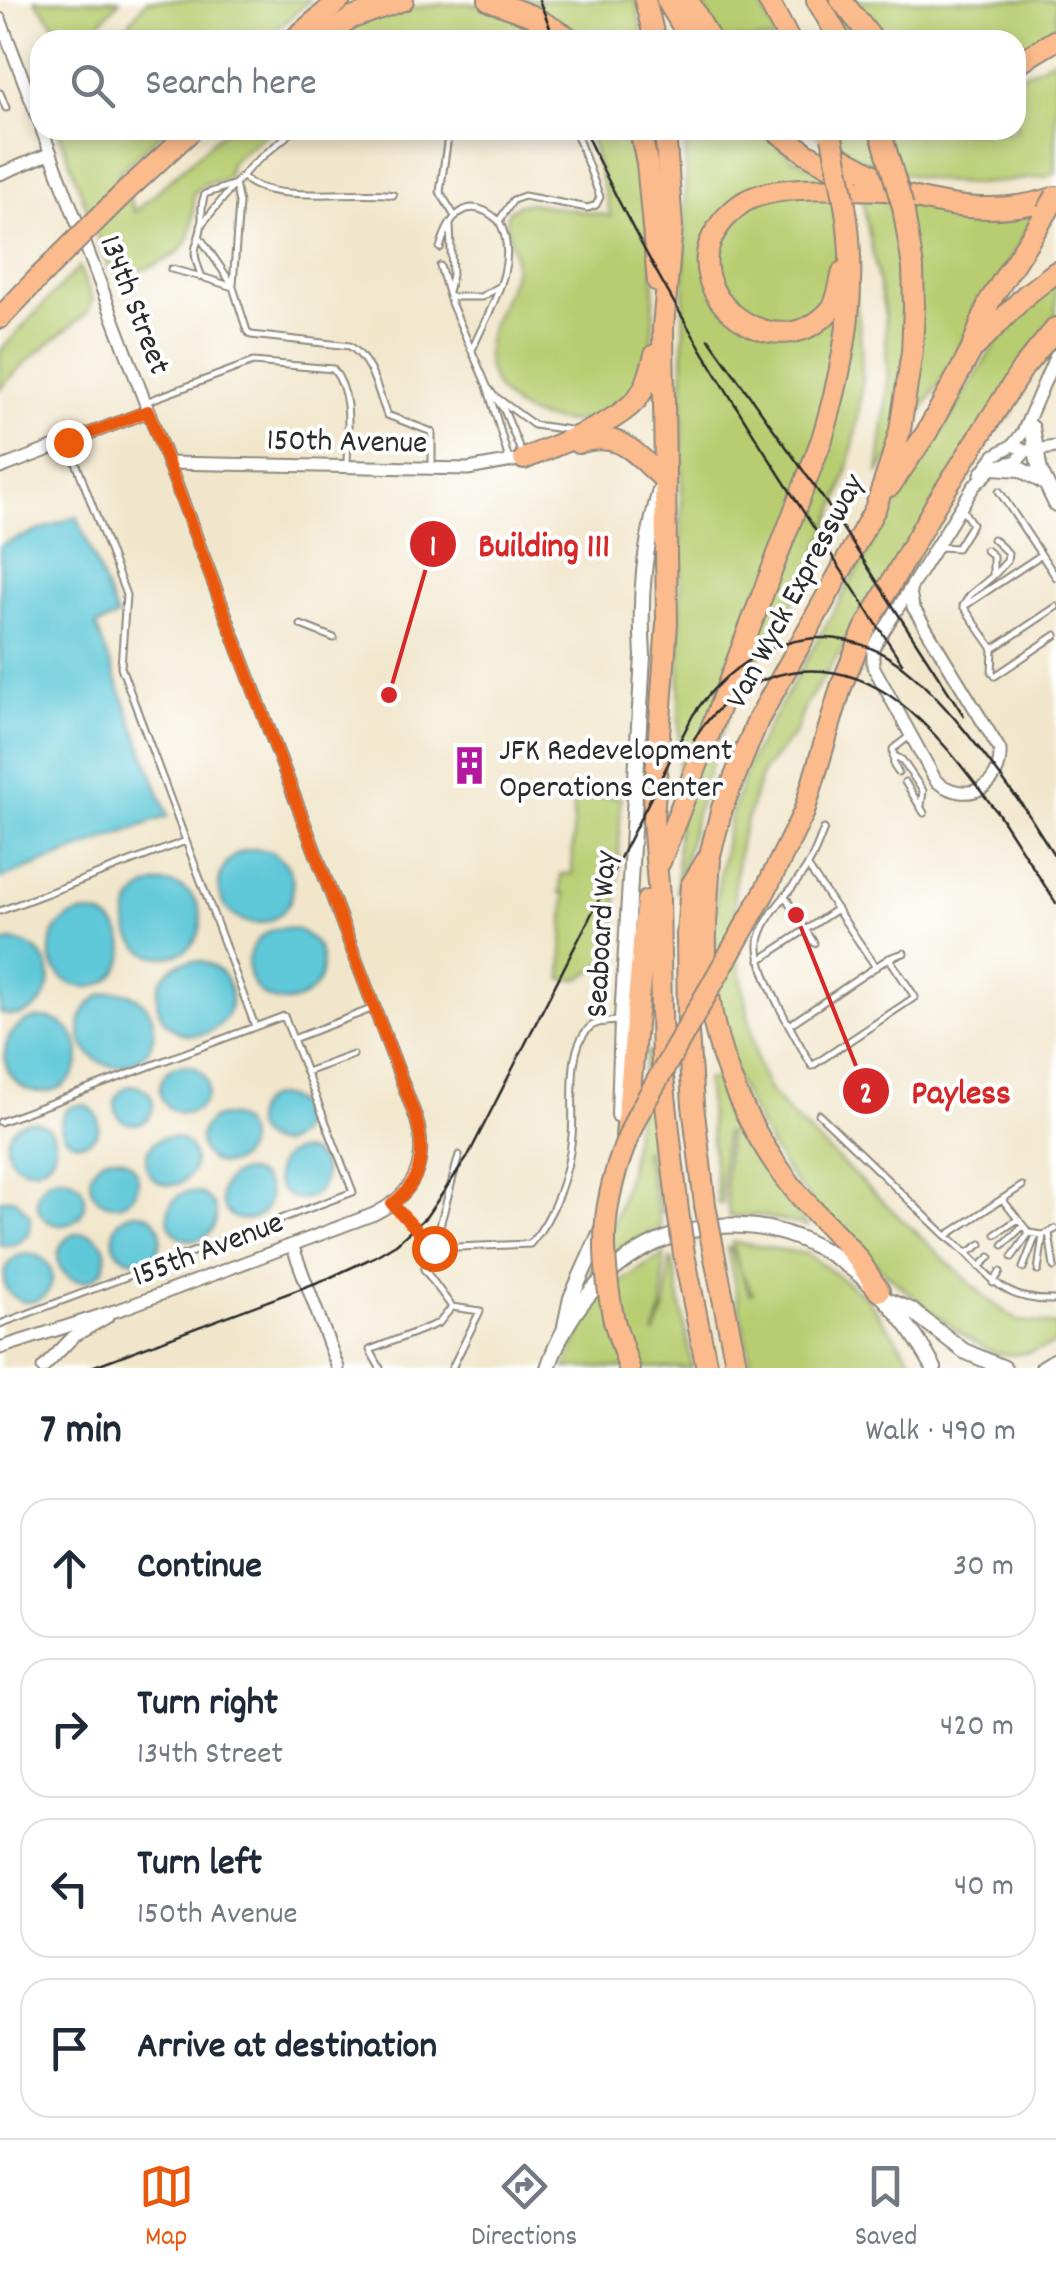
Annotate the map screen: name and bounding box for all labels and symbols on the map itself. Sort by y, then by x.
street label: 134th Street [85,229,180,382]
route end [46,420,92,466]
street label: 150th Avenue [266,420,428,468]
street label: Van Wyck Expressway [716,466,879,718]
callout: Building 111 [408,512,630,577]
text: Building 111 [478,524,610,574]
text: 1 [430,528,436,571]
place label: JFK Redevelopment Operations Center [499,730,733,813]
building icon: JFK Redevelopment Operations Center [448,745,490,787]
street label: Seaboard Way [577,849,631,1019]
callout: Payless [841,1059,1030,1124]
text: Payless [911,1071,1011,1121]
text: 2 [859,1075,873,1118]
street label: 155th Avenue [127,1202,291,1301]
route start [412,1226,458,1272]

